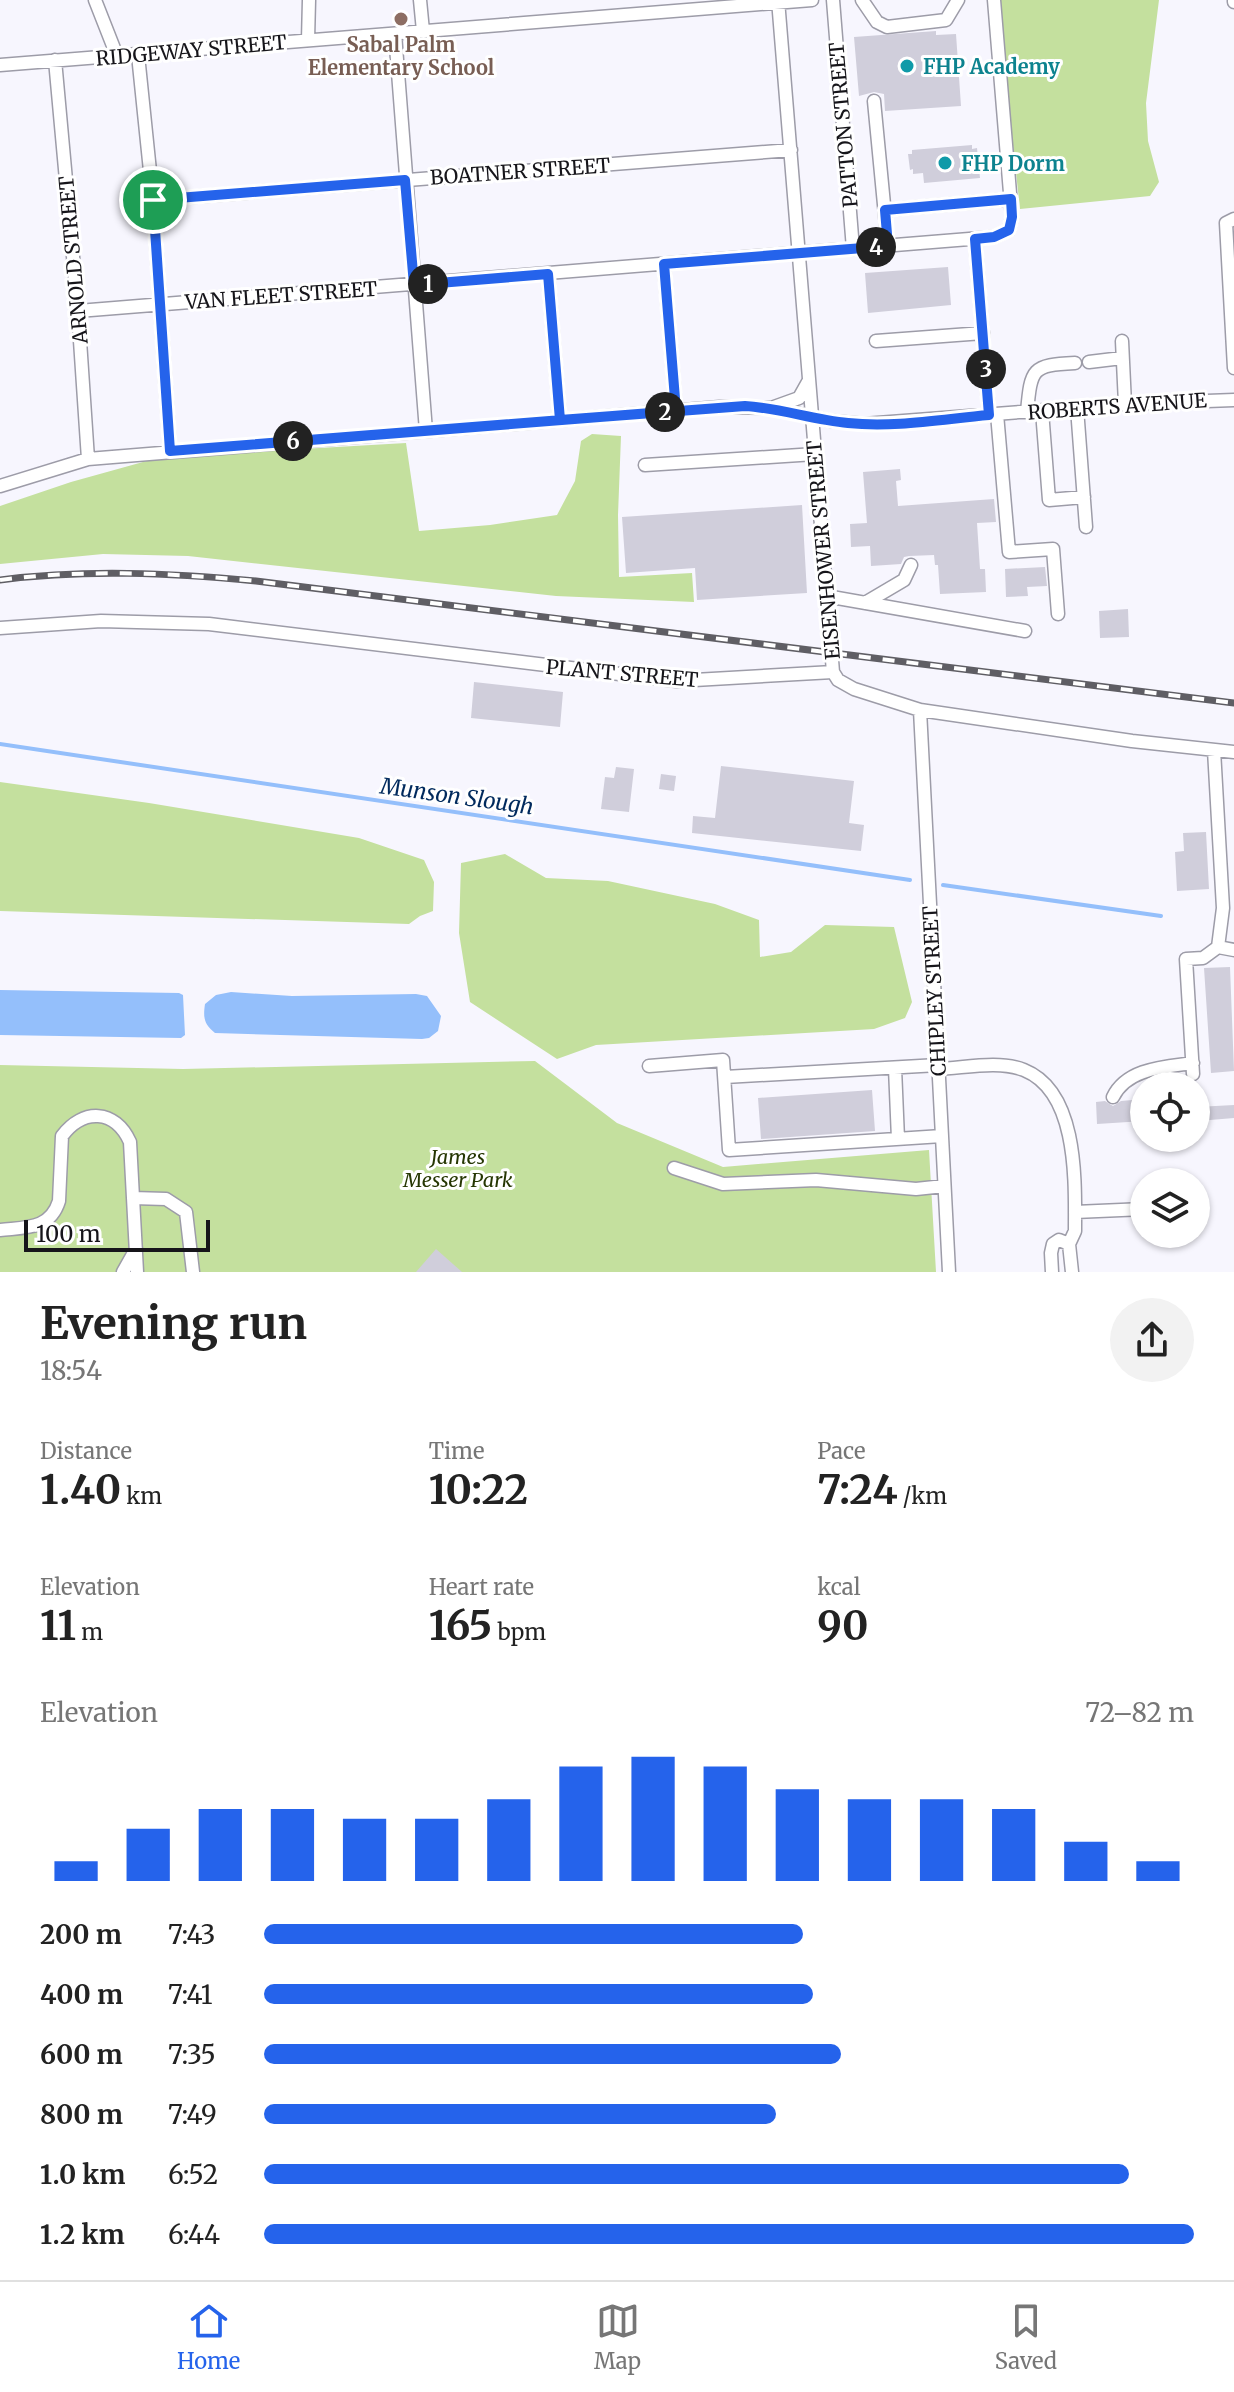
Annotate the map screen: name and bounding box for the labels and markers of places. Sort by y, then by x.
marker: Sabal Palm Elementary School [392,10,410,28]
place label: Sabal Palm Elementary School [308,32,495,80]
place label: FHP Academy [923,54,1060,79]
marker: FHP Academy [898,57,916,75]
place label: FHP Dorm [961,151,1065,176]
marker: FHP Dorm [936,154,954,172]
pin [119,166,187,234]
pin: 4 [856,227,896,267]
pin: 1 [408,264,448,304]
pin: 3 [966,349,1006,389]
pin: 2 [645,392,685,432]
pin: 6 [273,421,313,461]

